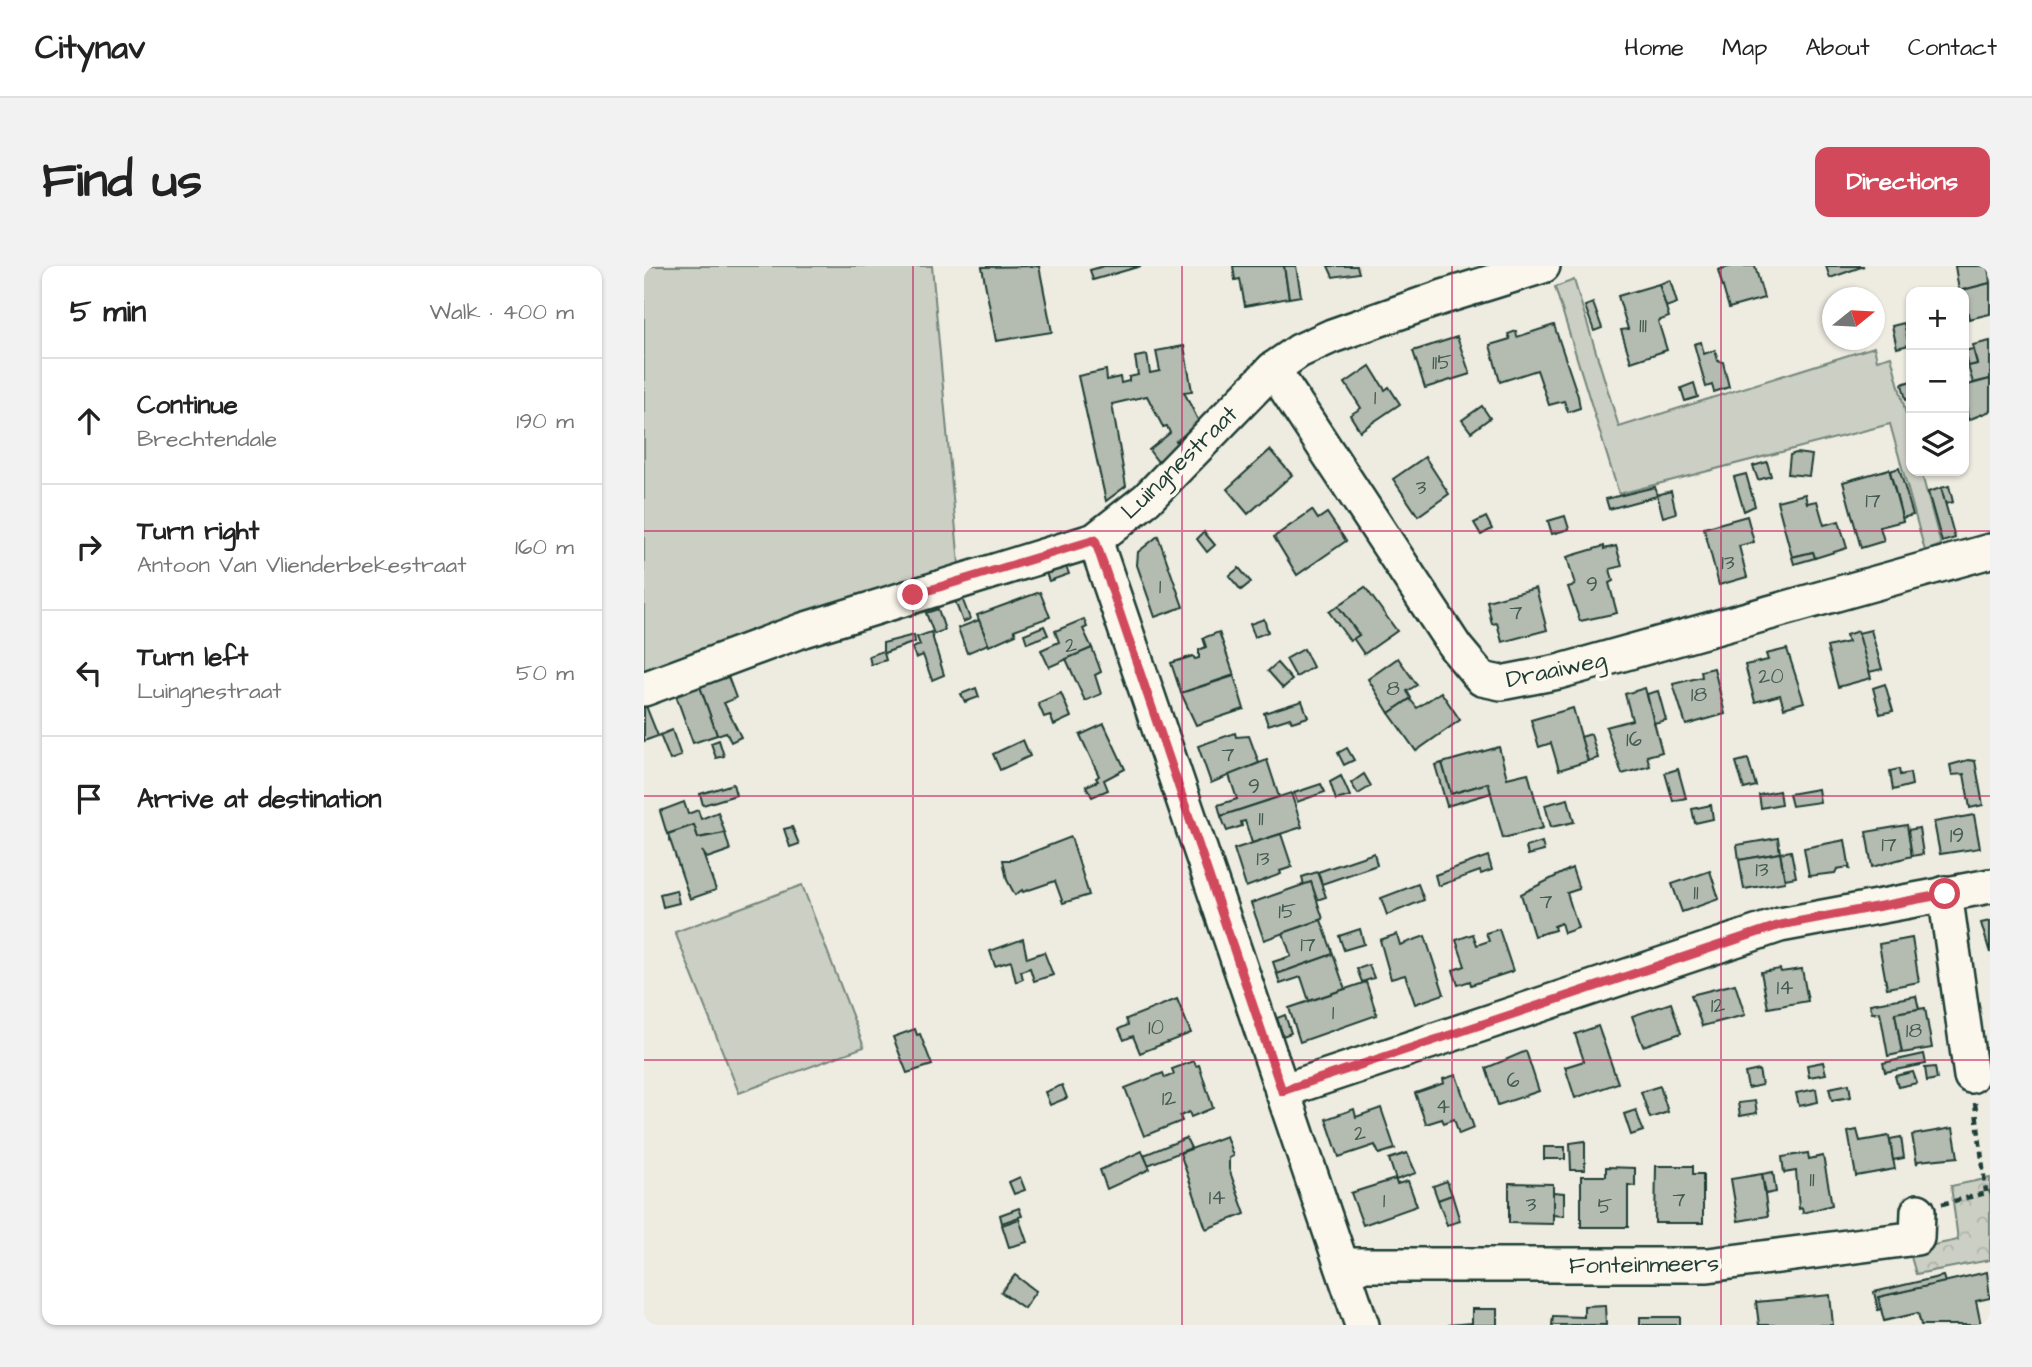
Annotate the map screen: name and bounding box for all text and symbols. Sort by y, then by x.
text: Citynav [35,25,145,71]
text: Home [1624,31,1684,65]
text: Map [1722,31,1767,65]
text: About [1805,31,1870,65]
text: Contact [1908,31,1997,65]
button: Directions [1815,147,1990,217]
text: Find us [42,148,202,216]
north arrow [1822,287,1885,350]
map controls [1906,287,1969,476]
button: + [1906,287,1969,350]
text: 5 min [70,291,146,333]
text: Walk · 400 m [429,296,574,328]
house number: 111 [1639,311,1647,340]
house number: 115 [1432,348,1452,377]
button: − [1906,350,1969,413]
house number: 1 [1374,383,1377,412]
text: Continue [137,387,238,423]
street label: Luingnestraat [1114,398,1247,528]
icon: ahead [70,402,108,440]
text: 190 m [516,405,574,437]
button: layers [1906,413,1969,476]
text: Brechtendale [137,423,277,455]
house number: 3 [1416,473,1427,502]
house number: 17 [1865,486,1881,515]
text: Turn right [137,513,259,549]
icon: right [70,528,108,566]
text: 160 m [515,531,574,563]
house number: 13 [1721,548,1735,577]
text: Antoon Van Vlienderbekestraat [137,549,467,581]
house number: 9 [1586,570,1598,599]
house number: 1 [1159,572,1162,601]
route end [897,579,928,610]
house number: 7 [1510,598,1523,627]
house number: 2 [1065,631,1077,660]
text: Turn left [137,639,248,675]
street label: Draaiweg [1503,643,1610,698]
icon: left [70,654,108,692]
text: 50 m [516,657,574,689]
house number: 20 [1758,662,1784,691]
house number: 8 [1386,674,1400,703]
text: Luingnestraat [137,675,282,707]
house number: 18 [1691,680,1708,709]
house number: 16 [1626,725,1642,754]
house number: 7 [1222,740,1235,769]
house number: 9 [1248,772,1260,801]
icon: arrive [70,780,108,818]
text: Arrive at destination [137,781,382,817]
house number: 11 [1258,804,1264,833]
house number: 19 [1950,821,1964,850]
house number: 17 [1881,830,1897,859]
house number: 13 [1256,844,1270,873]
house number: 13 [1755,855,1769,884]
house number: 11 [1693,878,1699,907]
route start [1929,878,1960,909]
house number: 7 [1540,887,1553,916]
house number: 15 [1278,897,1296,926]
house number: 17 [1300,930,1316,959]
house number: 14 [1777,973,1793,1002]
house number: 12 [1711,991,1725,1020]
house number: 1 [1332,998,1335,1027]
house number: 10 [1148,1013,1164,1042]
house number: 18 [1906,1016,1923,1045]
house number: 6 [1506,1066,1520,1095]
house number: 12 [1162,1084,1176,1113]
house number: 4 [1436,1092,1450,1121]
house number: 2 [1354,1119,1366,1148]
house number: 11 [1809,1165,1815,1194]
house number: 14 [1209,1183,1225,1212]
house number: 7 [1673,1185,1686,1214]
house number: 1 [1383,1186,1386,1215]
house number: 3 [1526,1190,1537,1219]
house number: 5 [1598,1192,1613,1221]
street label: Fonteinmeers [1569,1247,1719,1283]

